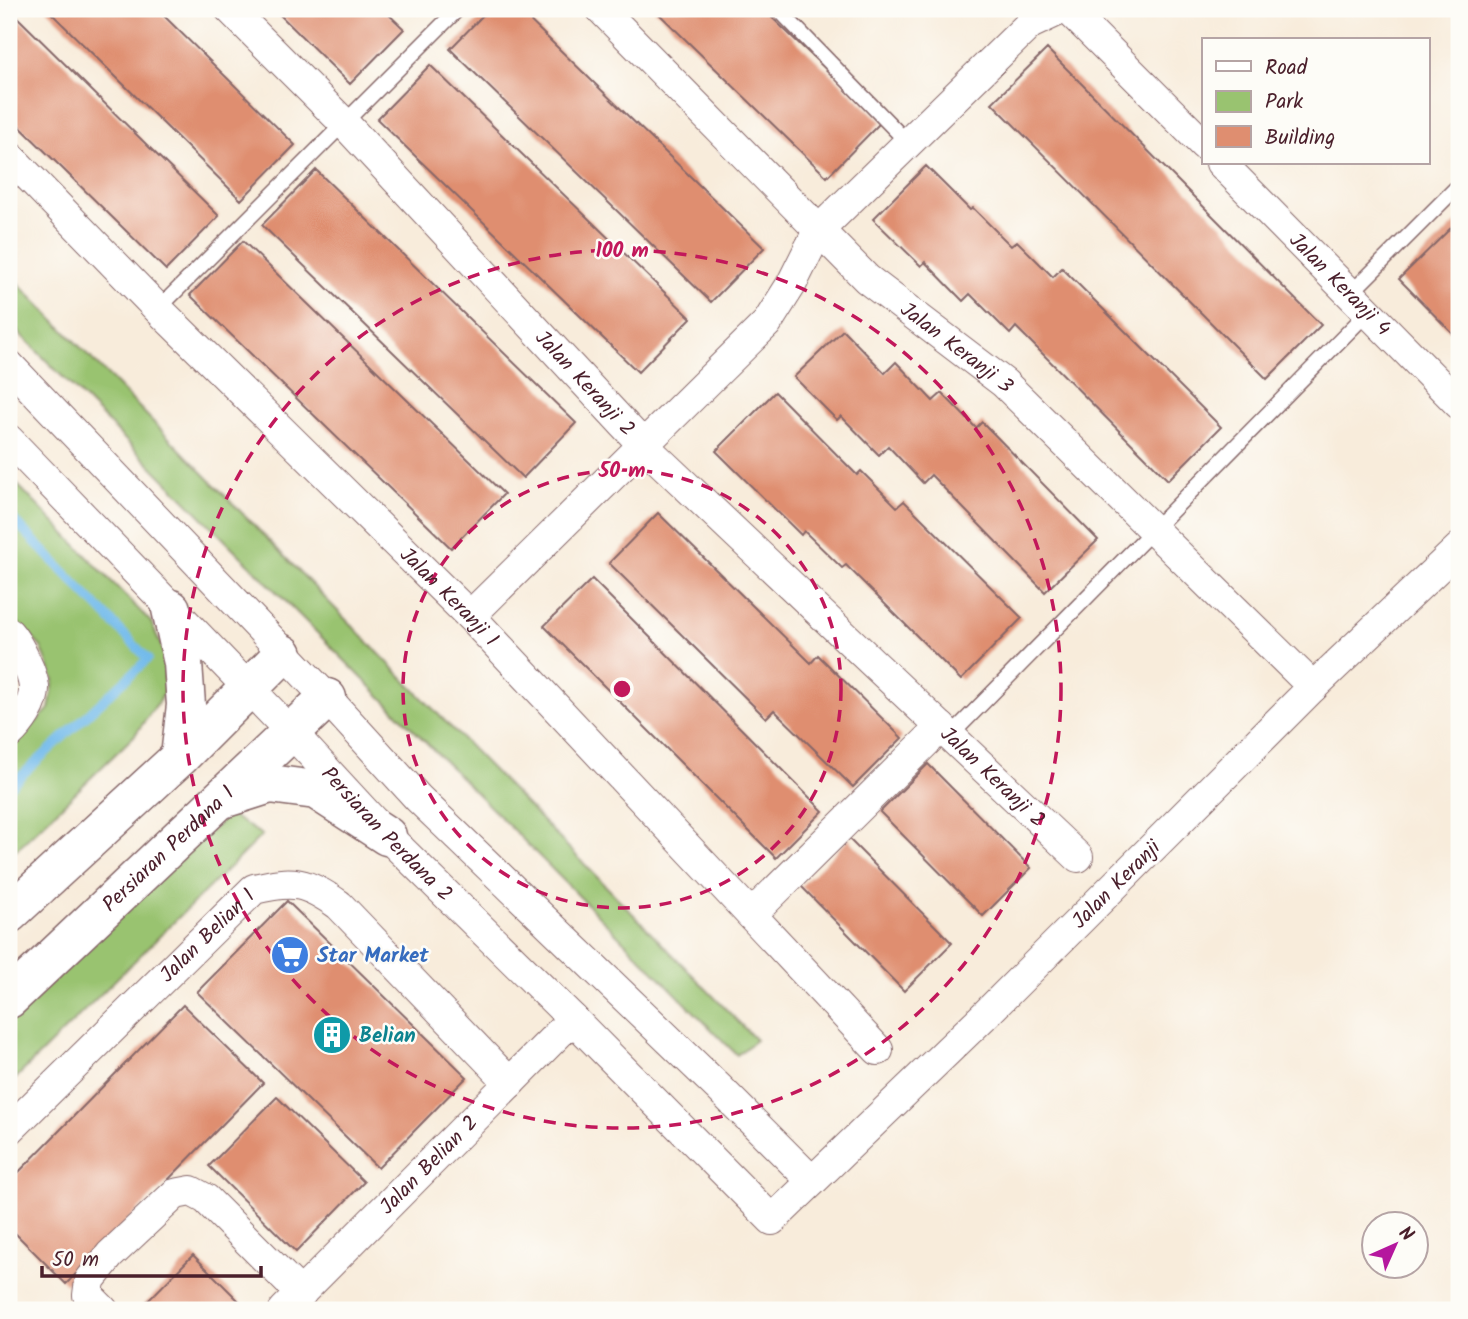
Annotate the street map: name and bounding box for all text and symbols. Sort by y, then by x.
legend [1202,38,1430,164]
text: Road [1265,52,1308,85]
text: Park [1265,86,1303,119]
text: Building [1265,122,1335,155]
street label: Jalan Keranji 4 [1280,226,1398,344]
text: 100 m [595,235,649,268]
street label: Jalan Keranji 3 [892,295,1021,402]
street label: Jalan Keranji 2 [526,323,642,445]
text: 50 m [598,455,645,488]
street label: Jalan Keranji 1 [391,540,506,655]
centre of rings [610,677,634,701]
street label: Jalan Keranji 2 [932,719,1053,836]
street label: Persiaran Perdana 2 [312,759,460,910]
street label: Persiaran Perdana 1 [95,778,243,921]
street label: Jalan Keranji [1065,832,1170,937]
street label: Jalan Belian 1 [153,881,264,991]
supermarket icon: Star Market [269,934,311,976]
place label: Star Market [317,940,429,973]
building icon: Belian [311,1014,353,1056]
place label: Belian [359,1020,416,1053]
street label: Jalan Belian 2 [372,1108,487,1223]
north arrow [1360,1210,1430,1280]
text: N [1391,1220,1420,1249]
scale bar [42,1235,261,1279]
text: 50 m [52,1244,99,1277]

